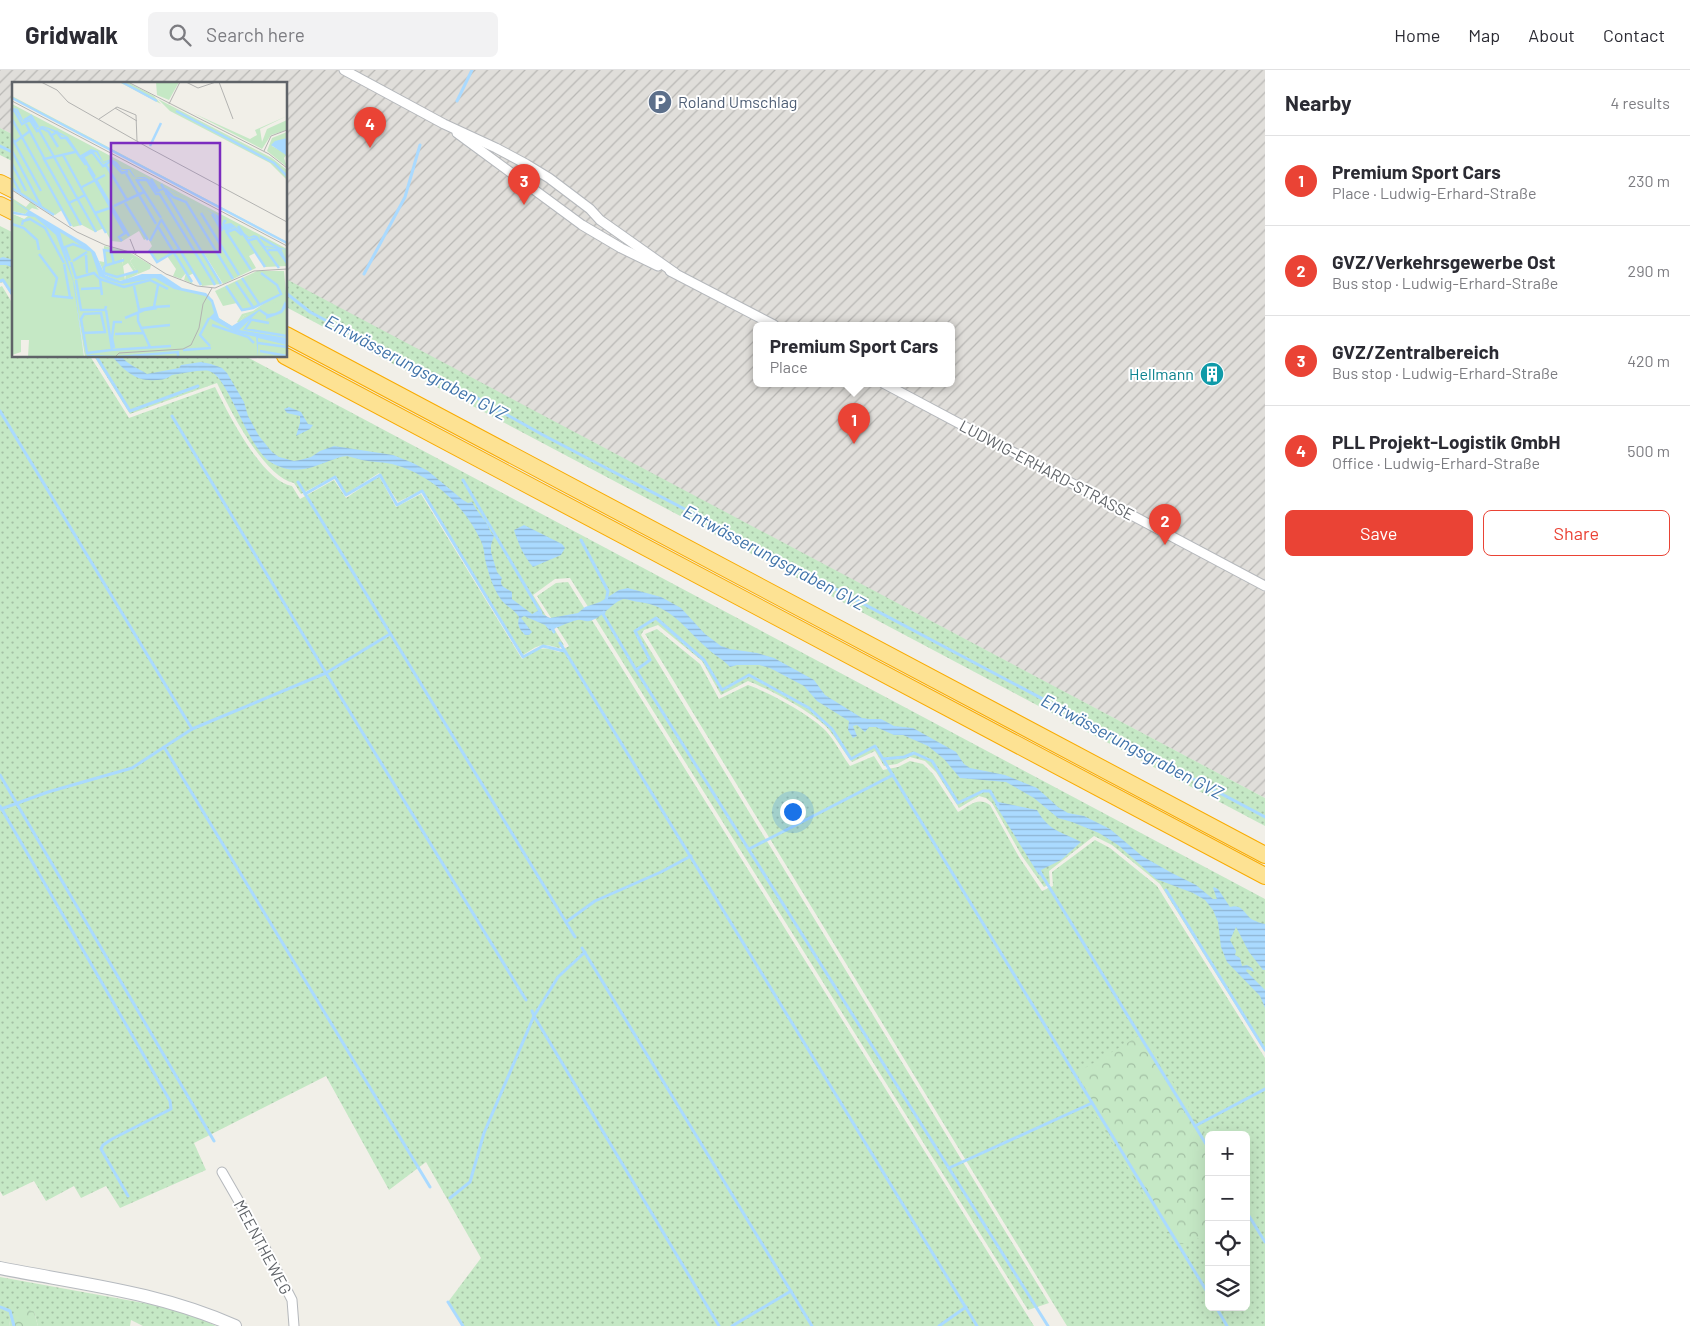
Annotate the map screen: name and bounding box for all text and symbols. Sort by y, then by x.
search box [148,12,498,57]
text: Gridwalk [25,20,118,49]
icon: search [166,21,194,49]
text: Search here [206,23,305,46]
text: Home [1394,24,1440,46]
text: Map [1468,24,1500,46]
text: About [1528,24,1575,46]
text: Contact [1603,24,1665,46]
inset map [12,82,288,358]
parking icon: Roland Umschlag [647,89,673,115]
text: Nearby [1285,90,1351,115]
place label: Roland Umschlag [678,92,797,111]
text: 4 results [1610,93,1670,112]
pin: 4 [354,107,386,148]
text: Premium Sport Cars [1332,160,1501,183]
pin: 3 [508,164,540,205]
text: 1 [1298,171,1304,190]
text: 230 m [1628,171,1670,190]
text: Place · Ludwig-Erhard-Straße [1332,183,1536,202]
text: GVZ/Verkehrsgewerbe Ost [1332,250,1555,273]
text: 2 [1297,261,1305,280]
text: 290 m [1628,261,1670,280]
text: Bus stop · Ludwig-Erhard-Straße [1332,273,1558,292]
water label: Entwässerungsgraben GVZ [322,310,512,425]
popup [753,322,955,387]
text: Premium Sport Cars [770,334,938,357]
text: GVZ/Zentralbereich [1332,340,1499,363]
text: 3 [1297,351,1305,370]
text: 420 m [1627,351,1670,370]
text: Place [770,357,808,376]
building icon: Hellmann [1199,361,1225,387]
text: Bus stop · Ludwig-Erhard-Straße [1332,363,1558,382]
place label: Hellmann [1129,364,1194,383]
pin: 1 [838,403,870,444]
street label: LUDWIG-ERHARD-STRASSE [957,415,1138,524]
text: PLL Projekt-Logistik GmbH [1332,430,1561,453]
text: 4 [1296,441,1306,460]
text: 500 m [1627,441,1670,460]
text: Office · Ludwig-Erhard-Straße [1332,453,1540,472]
water label: Entwässerungsgraben GVZ [680,500,870,615]
pin: 2 [1149,504,1181,545]
button: Save [1285,510,1473,556]
button: Share [1483,510,1670,556]
water label: Entwässerungsgraben GVZ [1038,689,1228,804]
your location [780,799,806,825]
map controls [1205,1131,1250,1311]
button: + [1205,1131,1250,1176]
button: − [1205,1176,1250,1221]
street label: MEENTHEWEG [231,1196,296,1297]
button: locate [1205,1221,1250,1266]
button: layers [1205,1266,1250,1311]

